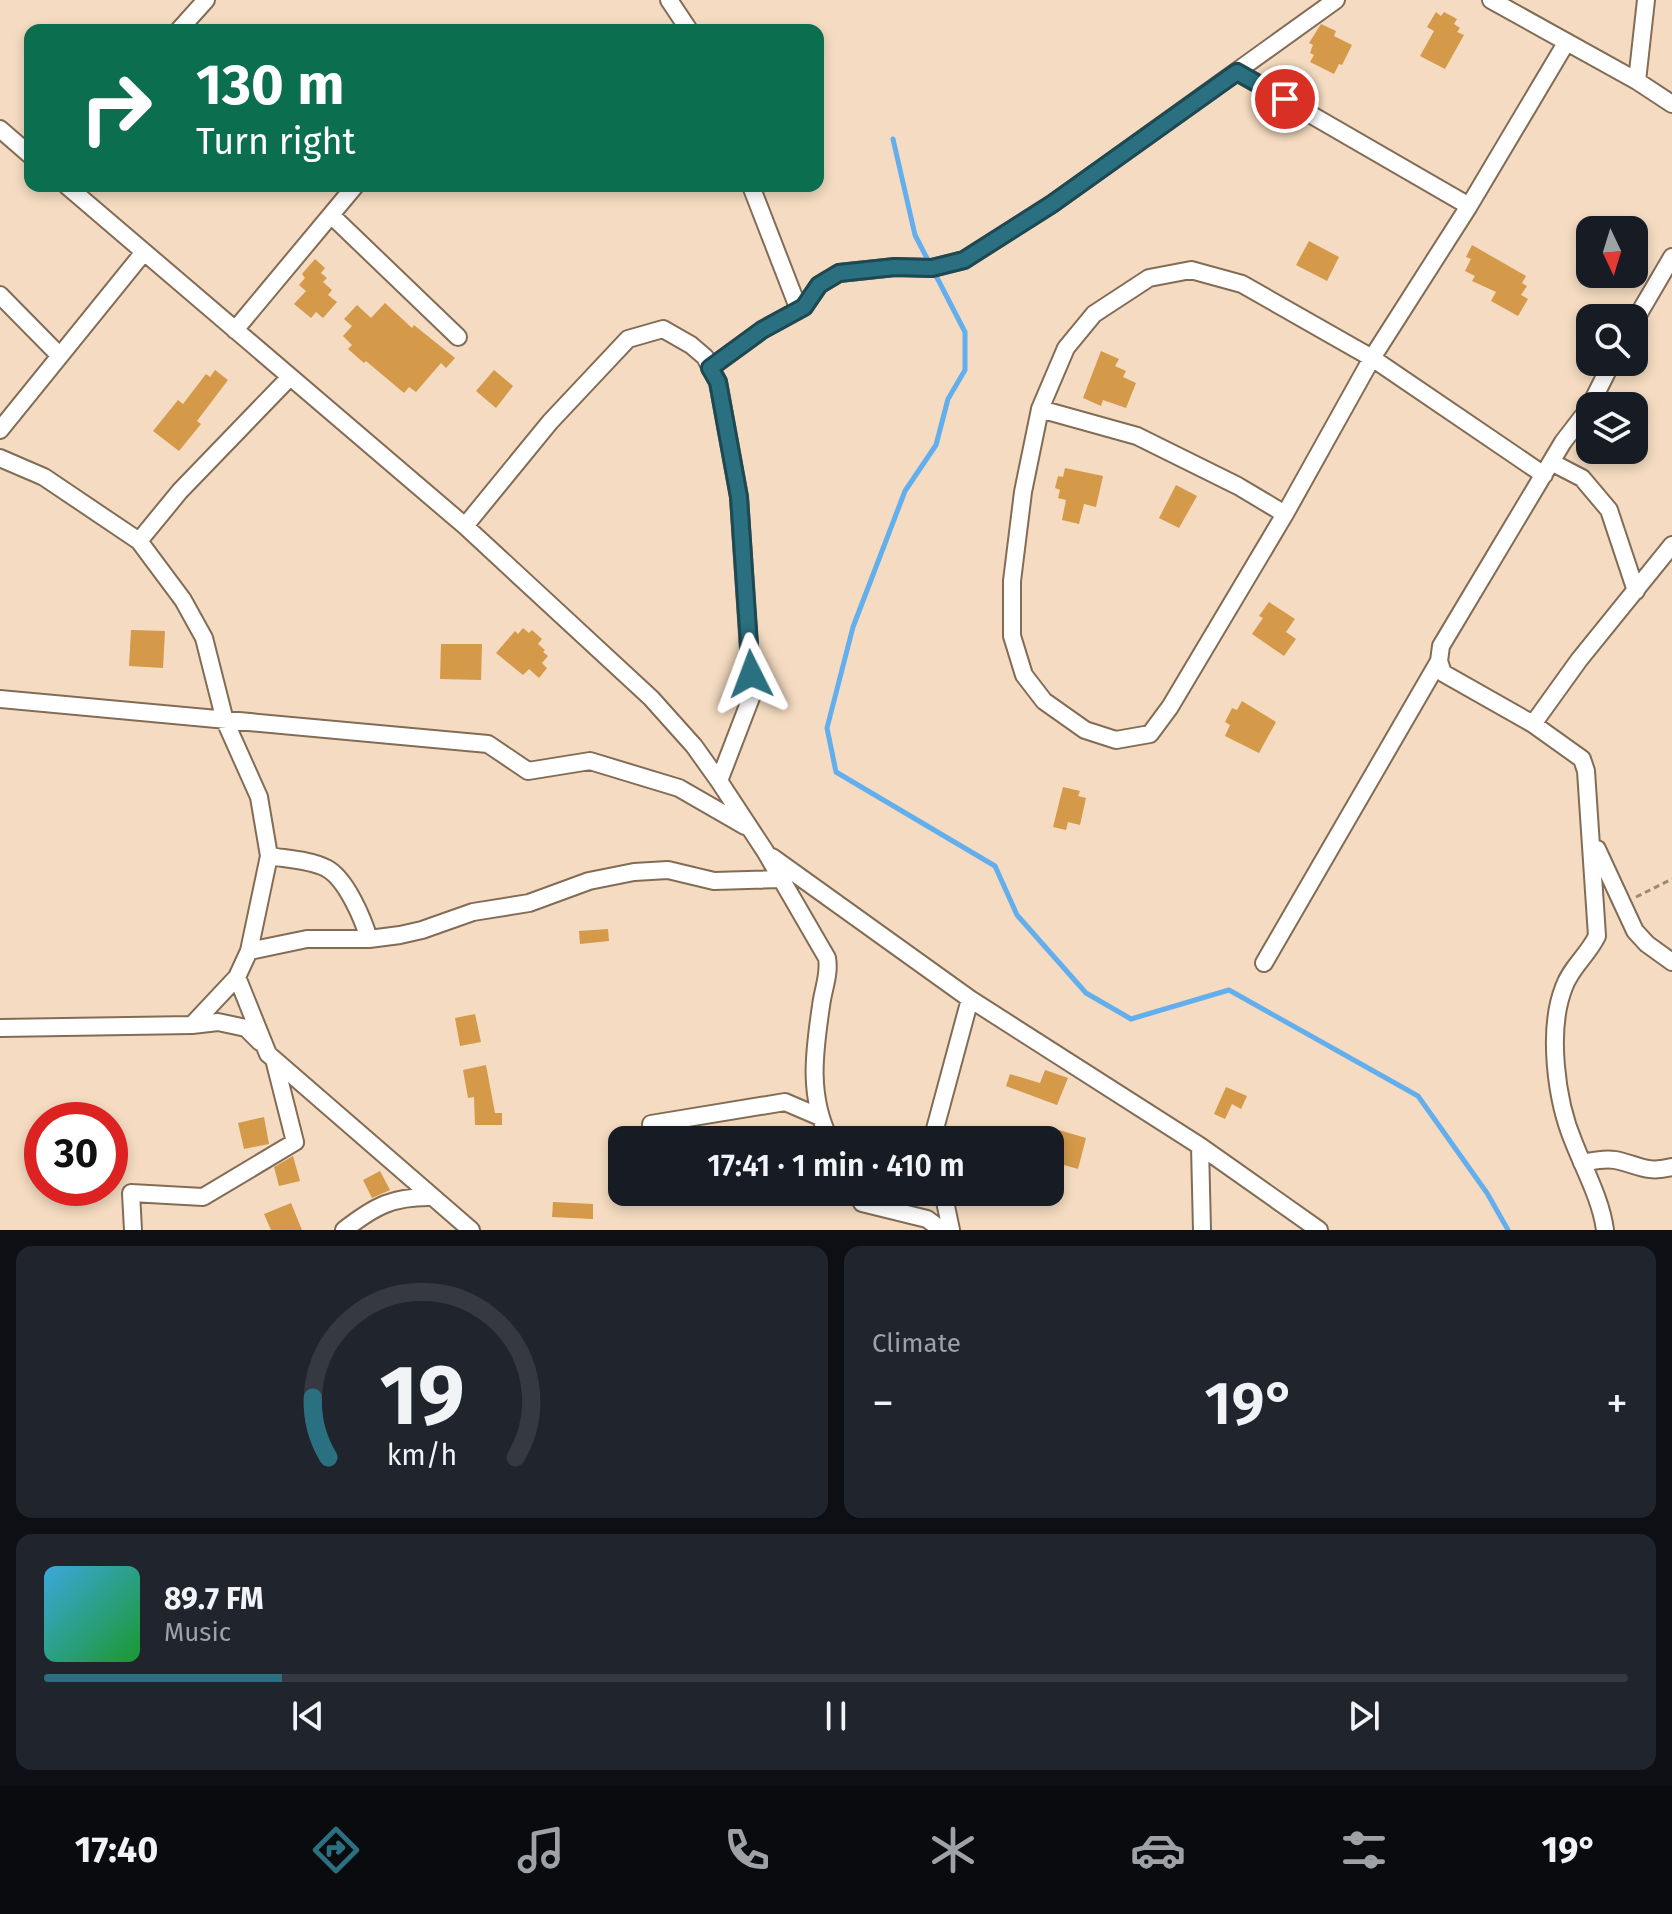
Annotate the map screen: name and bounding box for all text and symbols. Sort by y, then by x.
text: 130 m [196,52,344,119]
icon: right [64,56,168,160]
pin [1251,65,1319,133]
icon: arrive [1263,77,1307,121]
text: Turn right [196,120,356,164]
north arrow [1576,216,1648,288]
map controls [1576,216,1648,464]
button: search [1576,304,1648,376]
button: layers [1576,392,1648,464]
position arrow [709,632,793,716]
speed limit sign: 30 [24,1102,128,1206]
text: 17:41 · 1 min · 410 m [707,1148,965,1184]
text: Climate [872,1328,961,1359]
text: 19 [379,1346,465,1446]
text: 19° [1204,1368,1296,1440]
text: − [872,1377,894,1430]
text: + [1606,1377,1628,1430]
text: km/h [387,1438,457,1473]
text: 89.7 FM [164,1581,264,1617]
text: Music [164,1617,231,1648]
icon: previous [286,1694,330,1738]
icon: pause [814,1694,858,1738]
icon: next [1342,1694,1386,1738]
icon: directions [308,1822,364,1878]
icon: music [513,1822,569,1878]
icon: phone [719,1822,775,1878]
icon: climate [925,1822,981,1878]
icon: car [1130,1822,1186,1878]
icon: filters [1336,1822,1392,1878]
text: 17:40 [75,1828,158,1872]
text: 19° [1541,1828,1597,1872]

